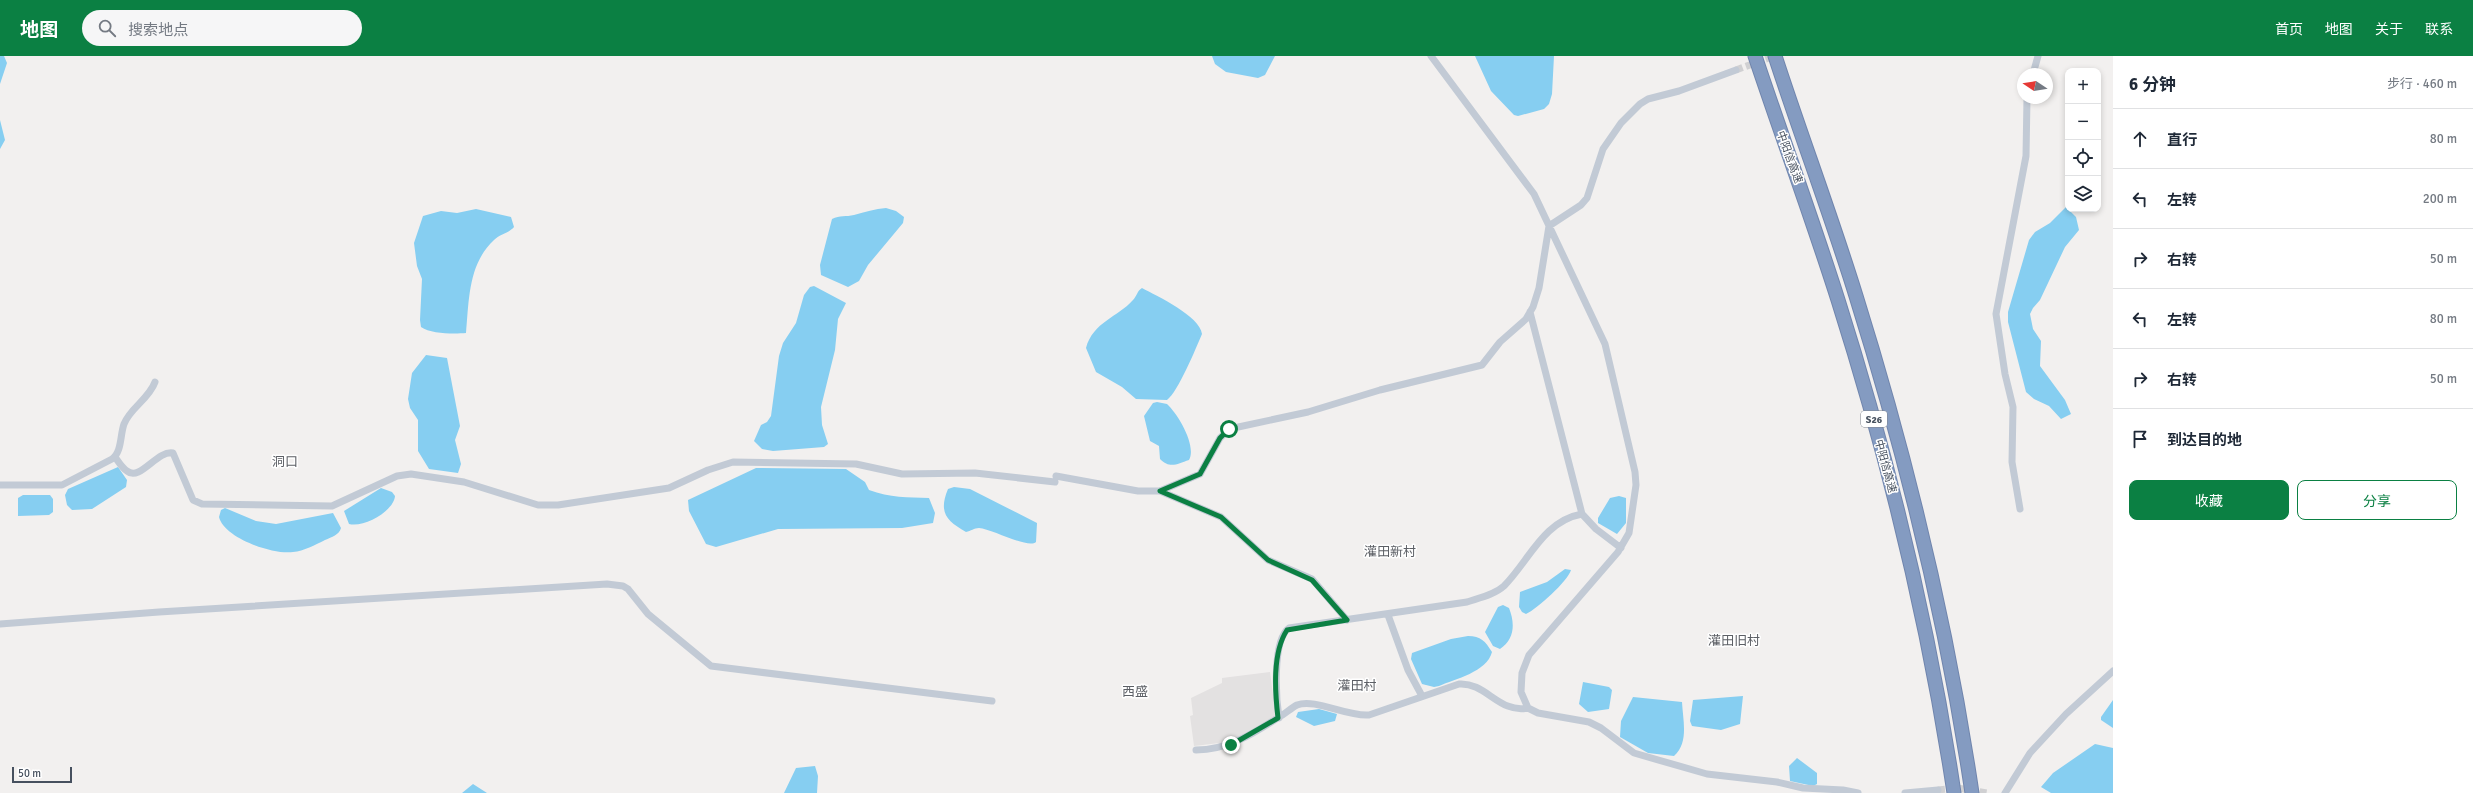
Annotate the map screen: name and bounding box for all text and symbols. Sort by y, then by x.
search box [82,10,362,46]
icon: search [96,17,118,39]
text: 地图 [20,18,58,42]
text: 搜索地点 [128,21,188,39]
text: 首页 [2275,21,2303,38]
text: 地图 [2325,21,2353,38]
text: 关于 [2375,21,2403,38]
text: 联系 [2425,21,2453,38]
north arrow [2017,68,2053,104]
map controls [2065,68,2101,212]
button: + [2065,68,2101,104]
text: 6 分钟 [2129,74,2176,95]
text: 步行 · 460 m [2387,76,2457,92]
button: − [2065,104,2101,140]
icon: ahead [2129,128,2151,150]
street label: 中阳信高速 [1774,129,1805,185]
text: 直行 [2167,131,2197,149]
text: 80 m [2430,131,2457,147]
button: locate [2065,140,2101,176]
button: layers [2065,176,2101,212]
icon: left [2129,188,2151,210]
text: 左转 [2167,191,2197,209]
text: 200 m [2423,191,2457,207]
icon: right [2129,248,2151,270]
text: 右转 [2167,251,2197,269]
text: 50 m [2430,251,2457,267]
icon: left [2129,308,2151,330]
text: 左转 [2167,311,2197,329]
text: 80 m [2430,311,2457,327]
icon: right [2129,368,2151,390]
text: 右转 [2167,371,2197,389]
text: 50 m [2430,371,2457,387]
road number: S26 [1861,411,1887,427]
route start [1220,420,1238,438]
icon: arrive [2129,428,2151,450]
text: 到达目的地 [2167,431,2242,449]
street label: 中阳信高速 [1872,438,1899,494]
district label: 洞口 [272,454,298,470]
button: 收藏 [2129,480,2289,520]
button: 分享 [2297,480,2457,520]
district label: 灌田新村 [1364,544,1416,560]
district label: 灌田旧村 [1708,633,1760,649]
district label: 灌田村 [1337,678,1377,694]
district label: 西盛 [1122,684,1148,700]
route end [1222,736,1240,754]
scale bar [12,765,72,784]
text: 50 m [18,767,41,780]

